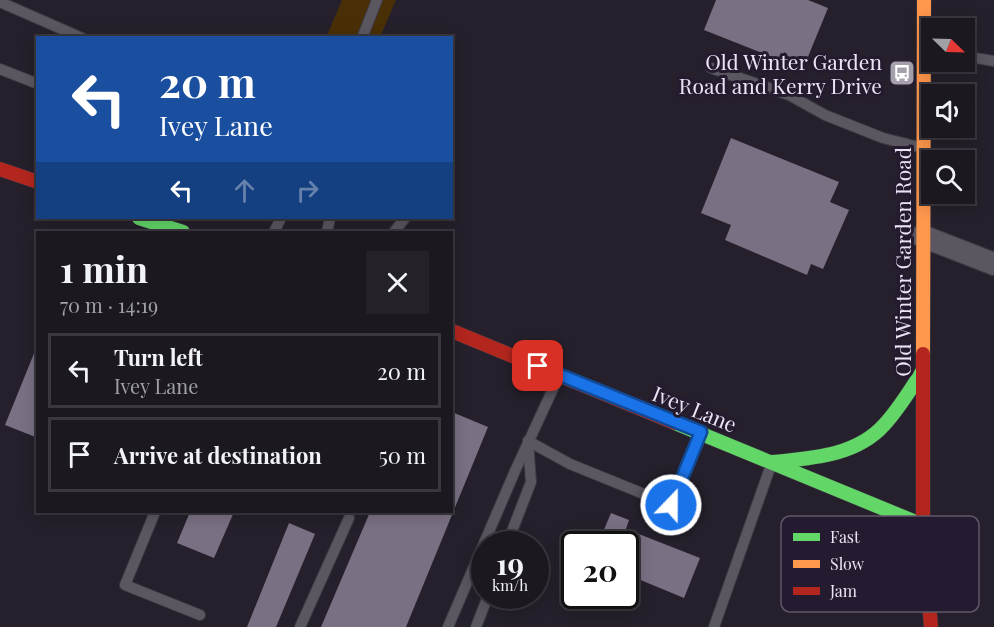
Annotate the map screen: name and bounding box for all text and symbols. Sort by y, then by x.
north arrow [921,18,975,72]
map controls [921,18,975,204]
place label: Old Winter Garden Road and Kerry Drive [679,47,882,99]
text: 20 m [159,53,256,109]
bus stop icon: Old Winter Garden Road and Kerry Drive [887,58,917,88]
icon: left [60,60,138,138]
button: sound [921,84,975,138]
text: Ivey Lane [159,107,273,143]
street label: Old Winter Garden Road [888,147,916,377]
button: search [921,150,975,204]
icon: left [165,174,198,207]
icon: ahead [228,174,261,207]
icon: right [291,174,324,207]
text: 1 min [60,244,148,292]
button: close [366,251,429,314]
text: 70 m · 14:19 [60,291,158,318]
pin [512,340,563,391]
text: Turn left [114,342,203,372]
icon: arrive [521,349,554,382]
icon: left [63,354,96,387]
text: 20 m [377,356,426,386]
text: Ivey Lane [114,372,198,399]
street label: Ivey Lane [649,378,741,438]
icon: arrive [63,438,96,471]
text: Arrive at destination [114,440,322,470]
text: 50 m [379,440,426,470]
position arrow [639,473,703,537]
legend [781,516,979,612]
text: Fast [830,526,860,547]
speed limit sign: 20 [561,531,639,609]
text: 19 [496,543,524,583]
text: Slow [830,553,865,574]
text: km/h [492,575,528,595]
text: Jam [829,580,857,601]

